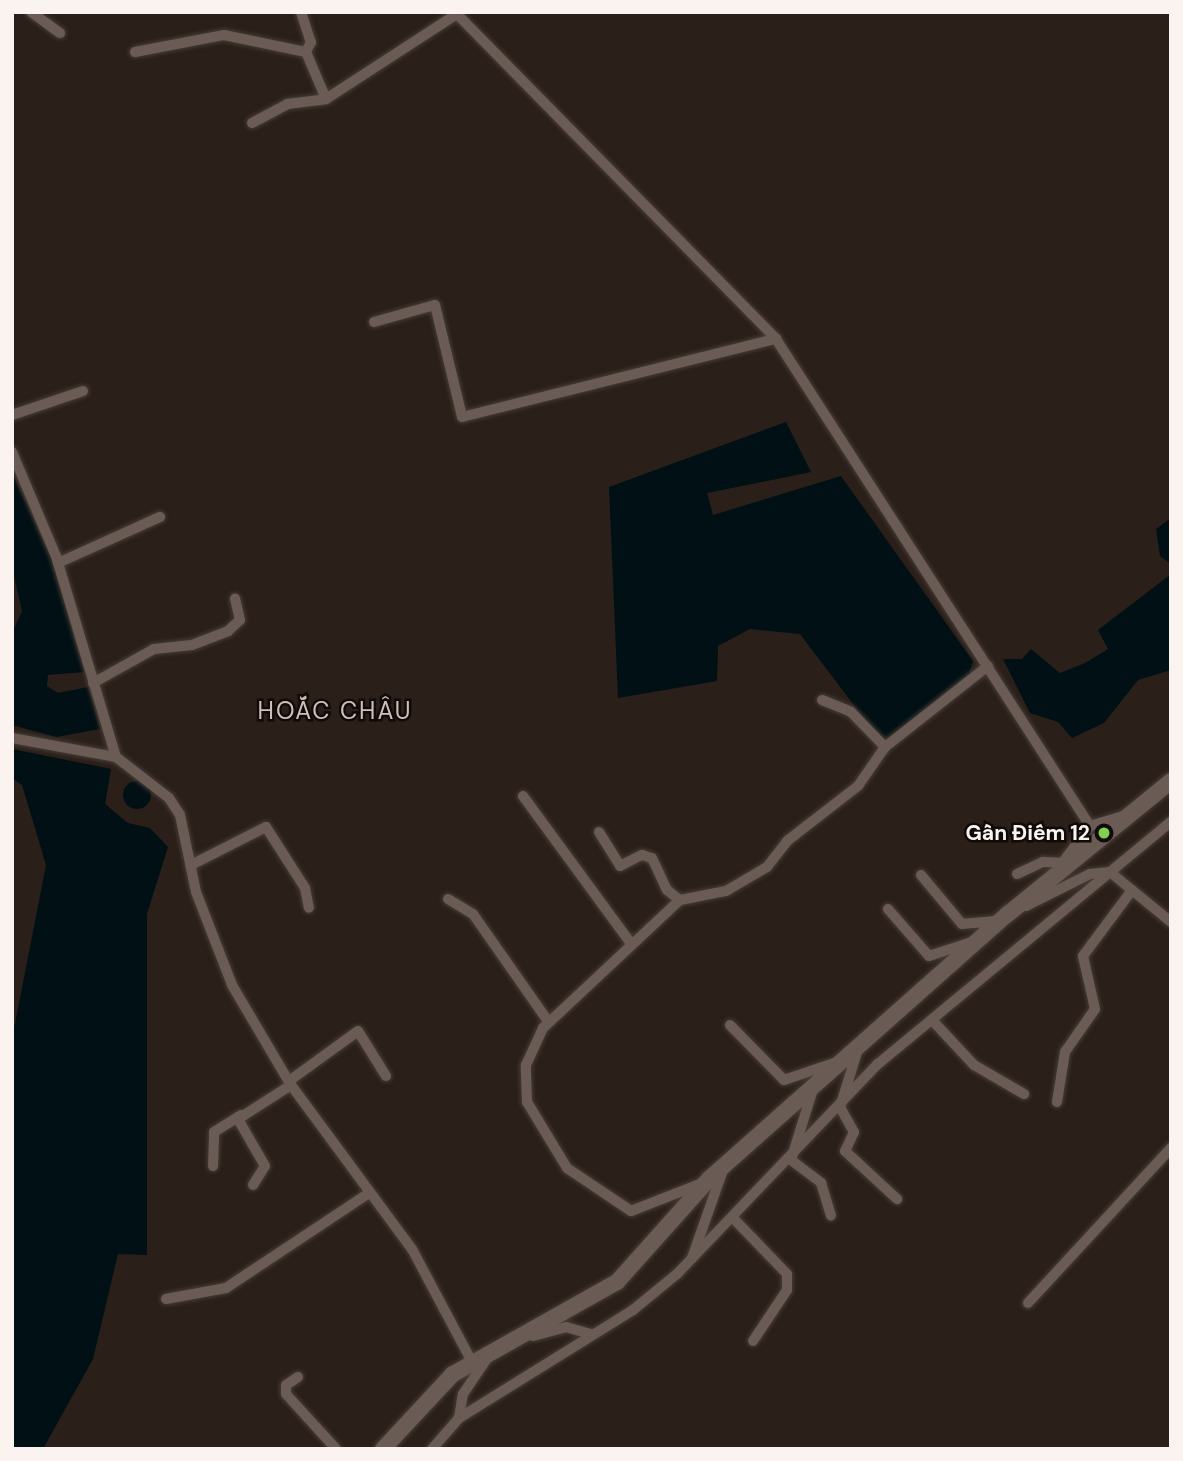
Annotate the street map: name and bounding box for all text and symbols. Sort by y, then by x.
district label: HOẮC CHÂU [259,697,411,725]
place label: Gần Điếm 12 [966,820,1090,846]
marker: Gần Điếm 12 [1096,825,1112,841]

